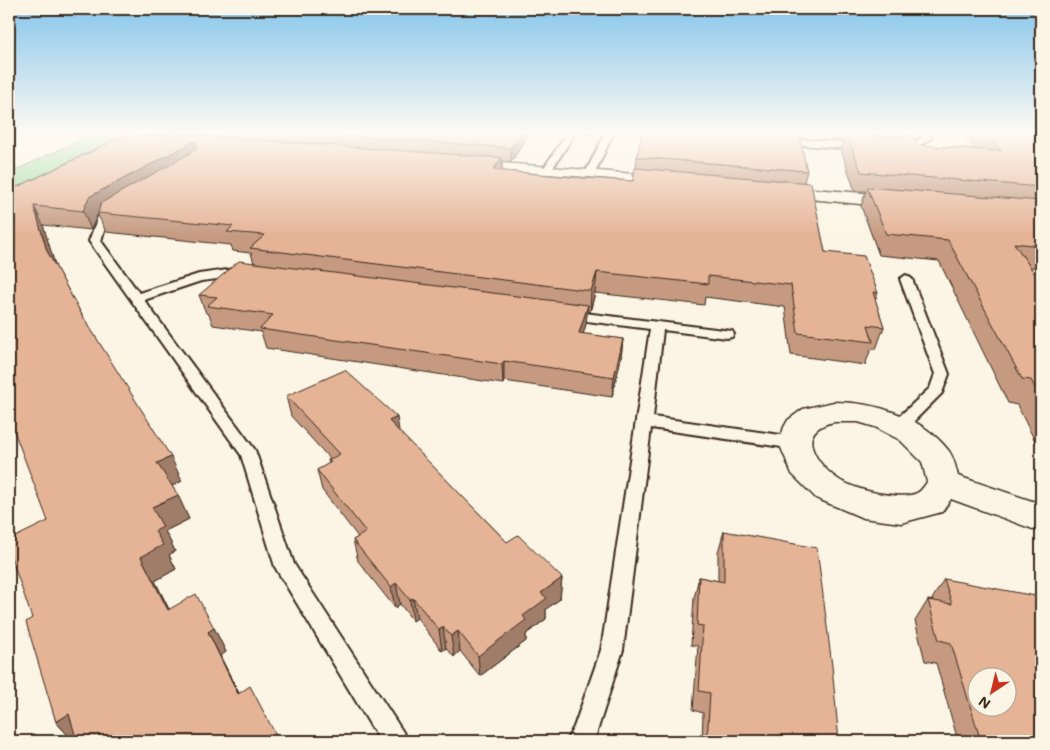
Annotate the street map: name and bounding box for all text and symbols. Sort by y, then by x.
north arrow [968,668,1018,718]
text: N [974,692,994,714]

